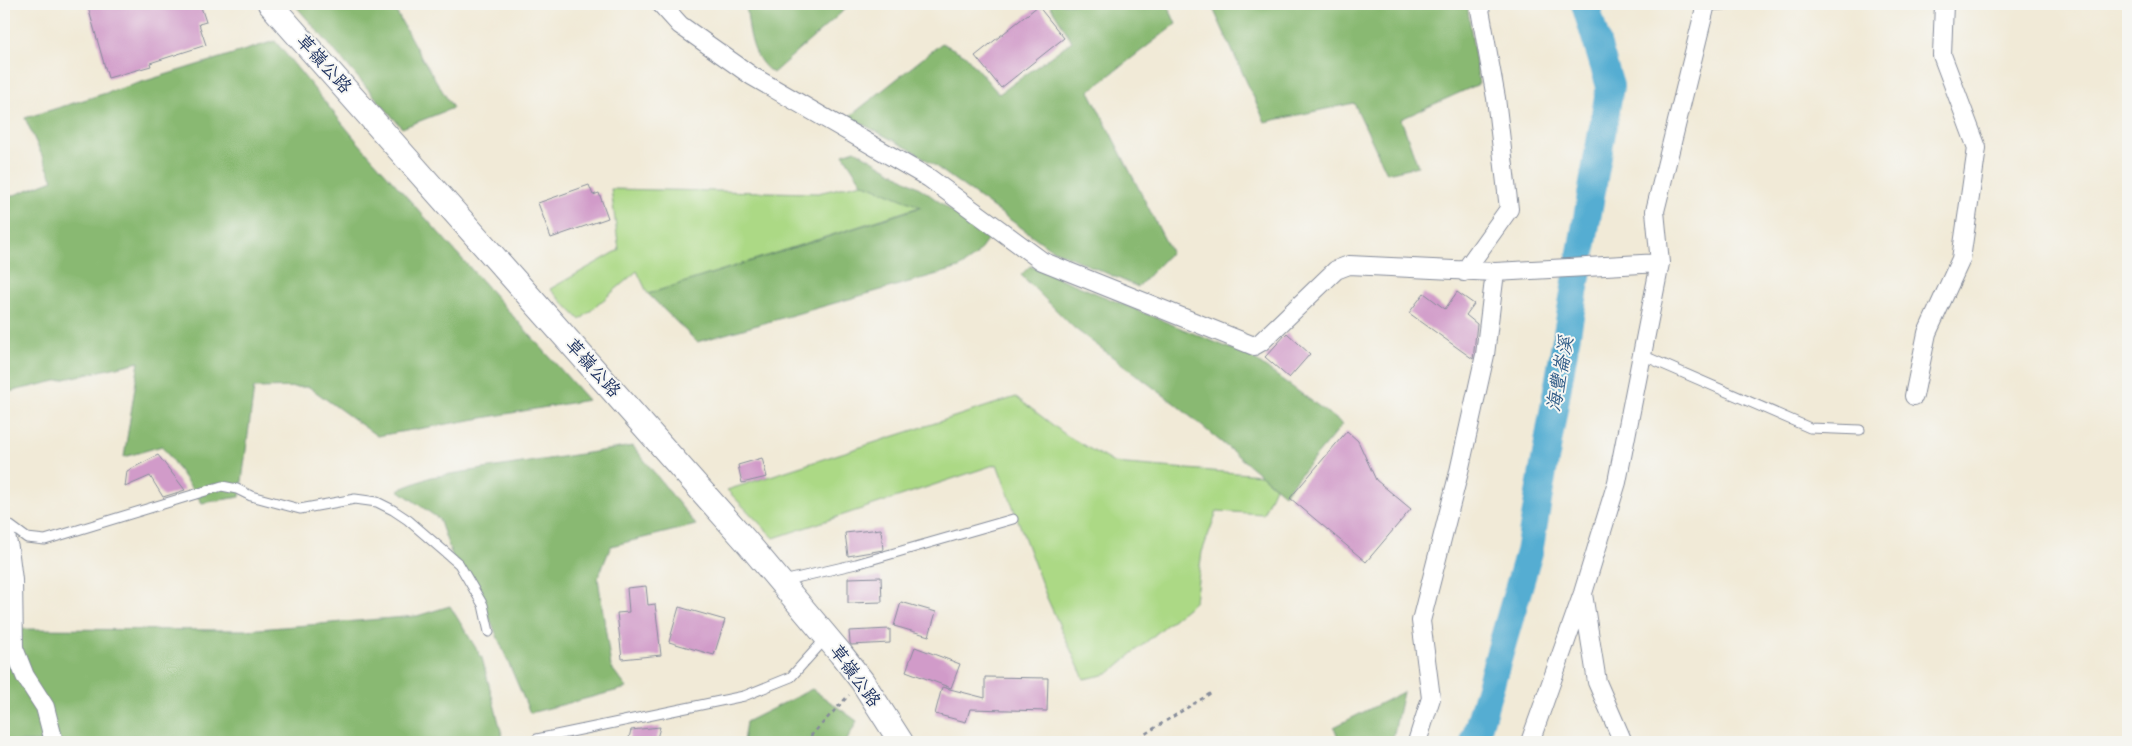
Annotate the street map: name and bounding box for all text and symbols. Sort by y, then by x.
street label: 草嶺公路 [292,30,356,98]
street label: 草嶺公路 [561,334,625,402]
water label: 海豐崙溪 [1543,334,1578,413]
street label: 草嶺公路 [825,641,885,711]

